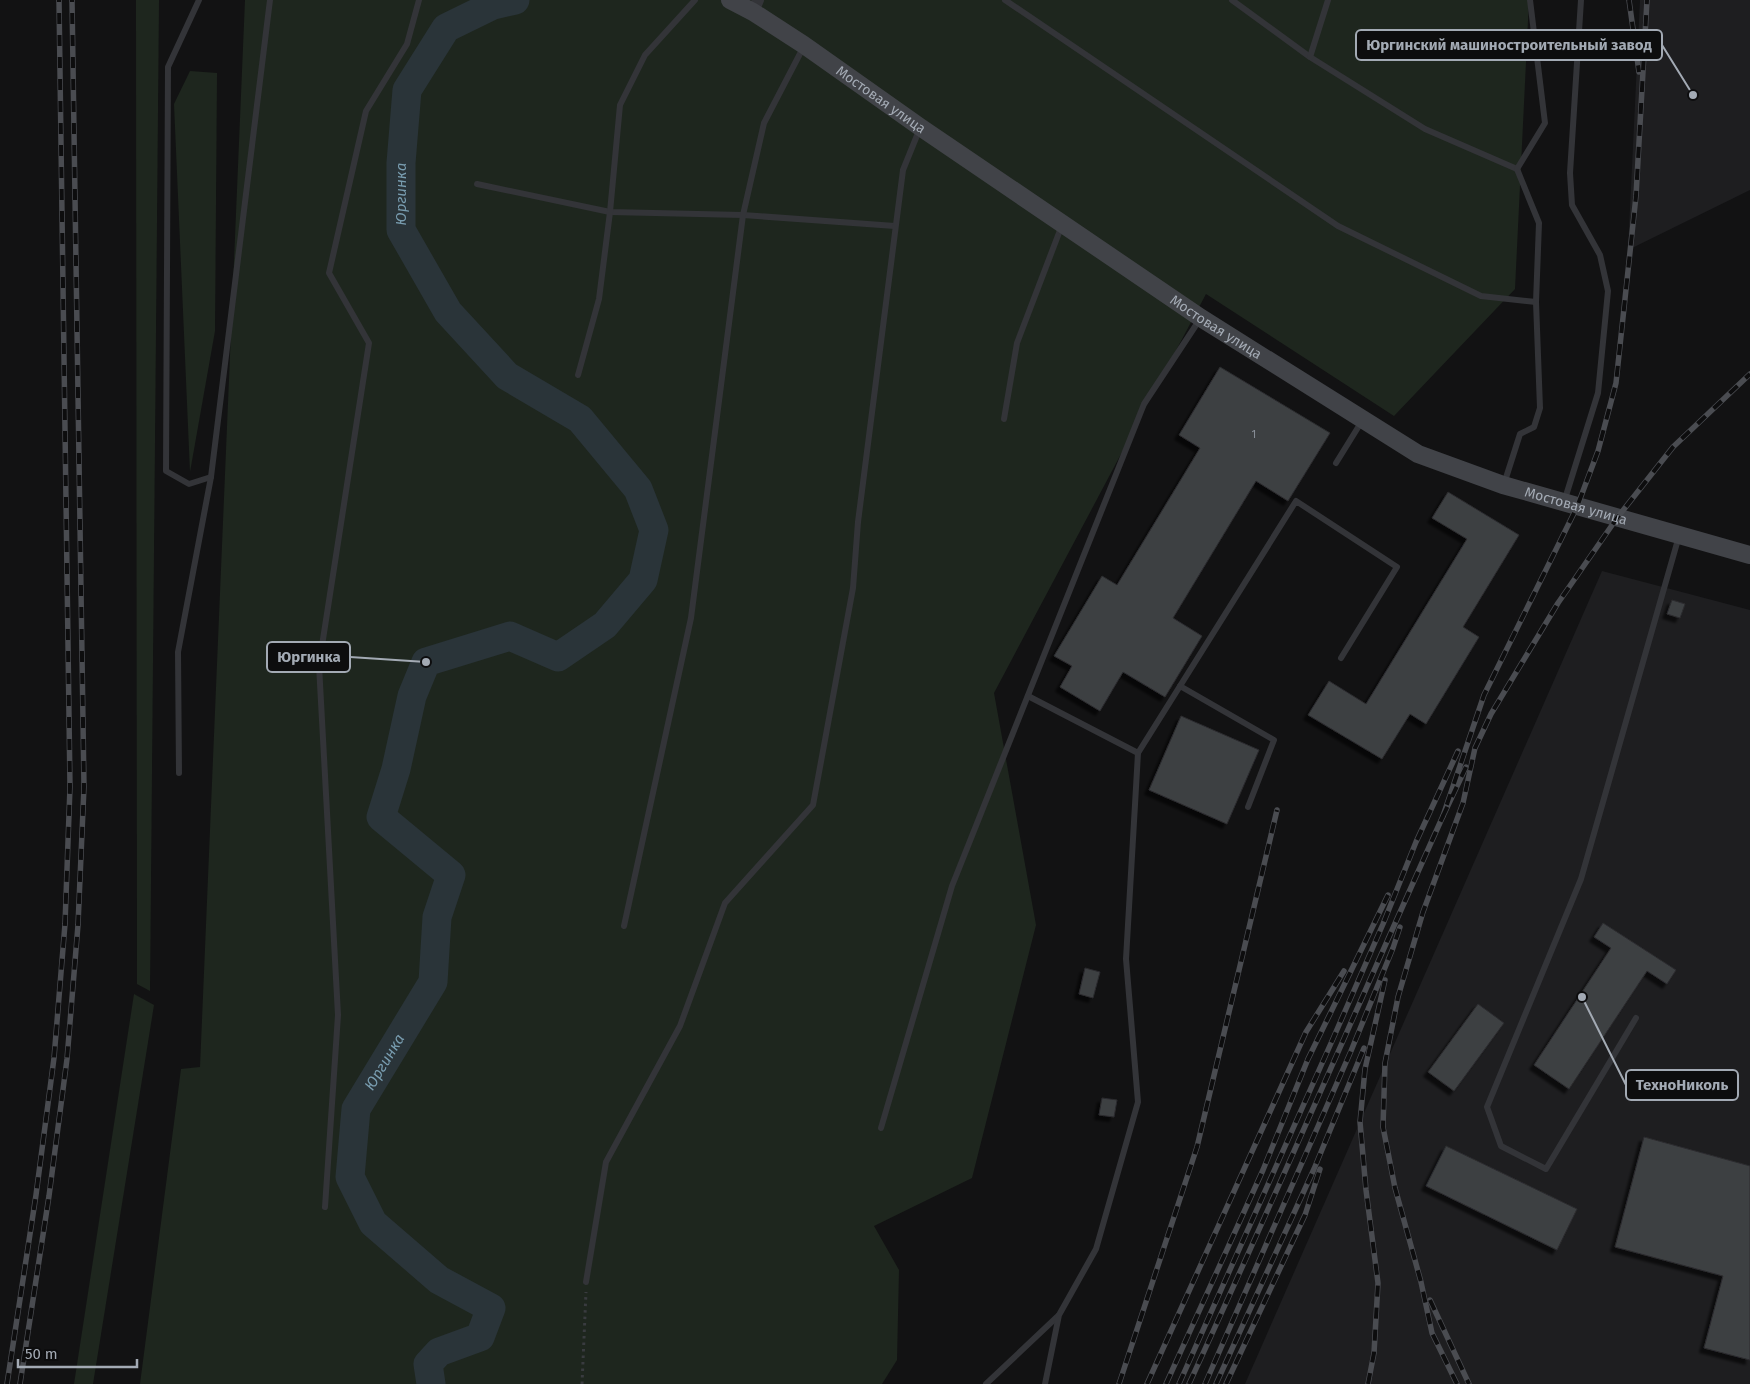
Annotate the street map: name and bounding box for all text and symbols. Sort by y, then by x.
callout: Юргинский машиностроительный завод [1356,30,1662,60]
text: Юргинский машиностроительный завод [1366,36,1652,54]
street label: Мостовая улица [833,62,929,137]
water label: Юргинка [392,163,410,226]
street label: Мостовая улица [1167,291,1265,363]
house number: 1 [1252,428,1256,441]
street label: Мостовая улица [1523,484,1629,529]
callout: Юргинка [267,642,350,672]
text: Юргинка [277,648,341,666]
water label: Юргинка [360,1031,408,1094]
callout: ТехноНиколь [1626,1070,1738,1100]
text: ТехноНиколь [1636,1076,1728,1094]
scale bar [18,1336,136,1368]
text: 50 m [25,1345,58,1363]

